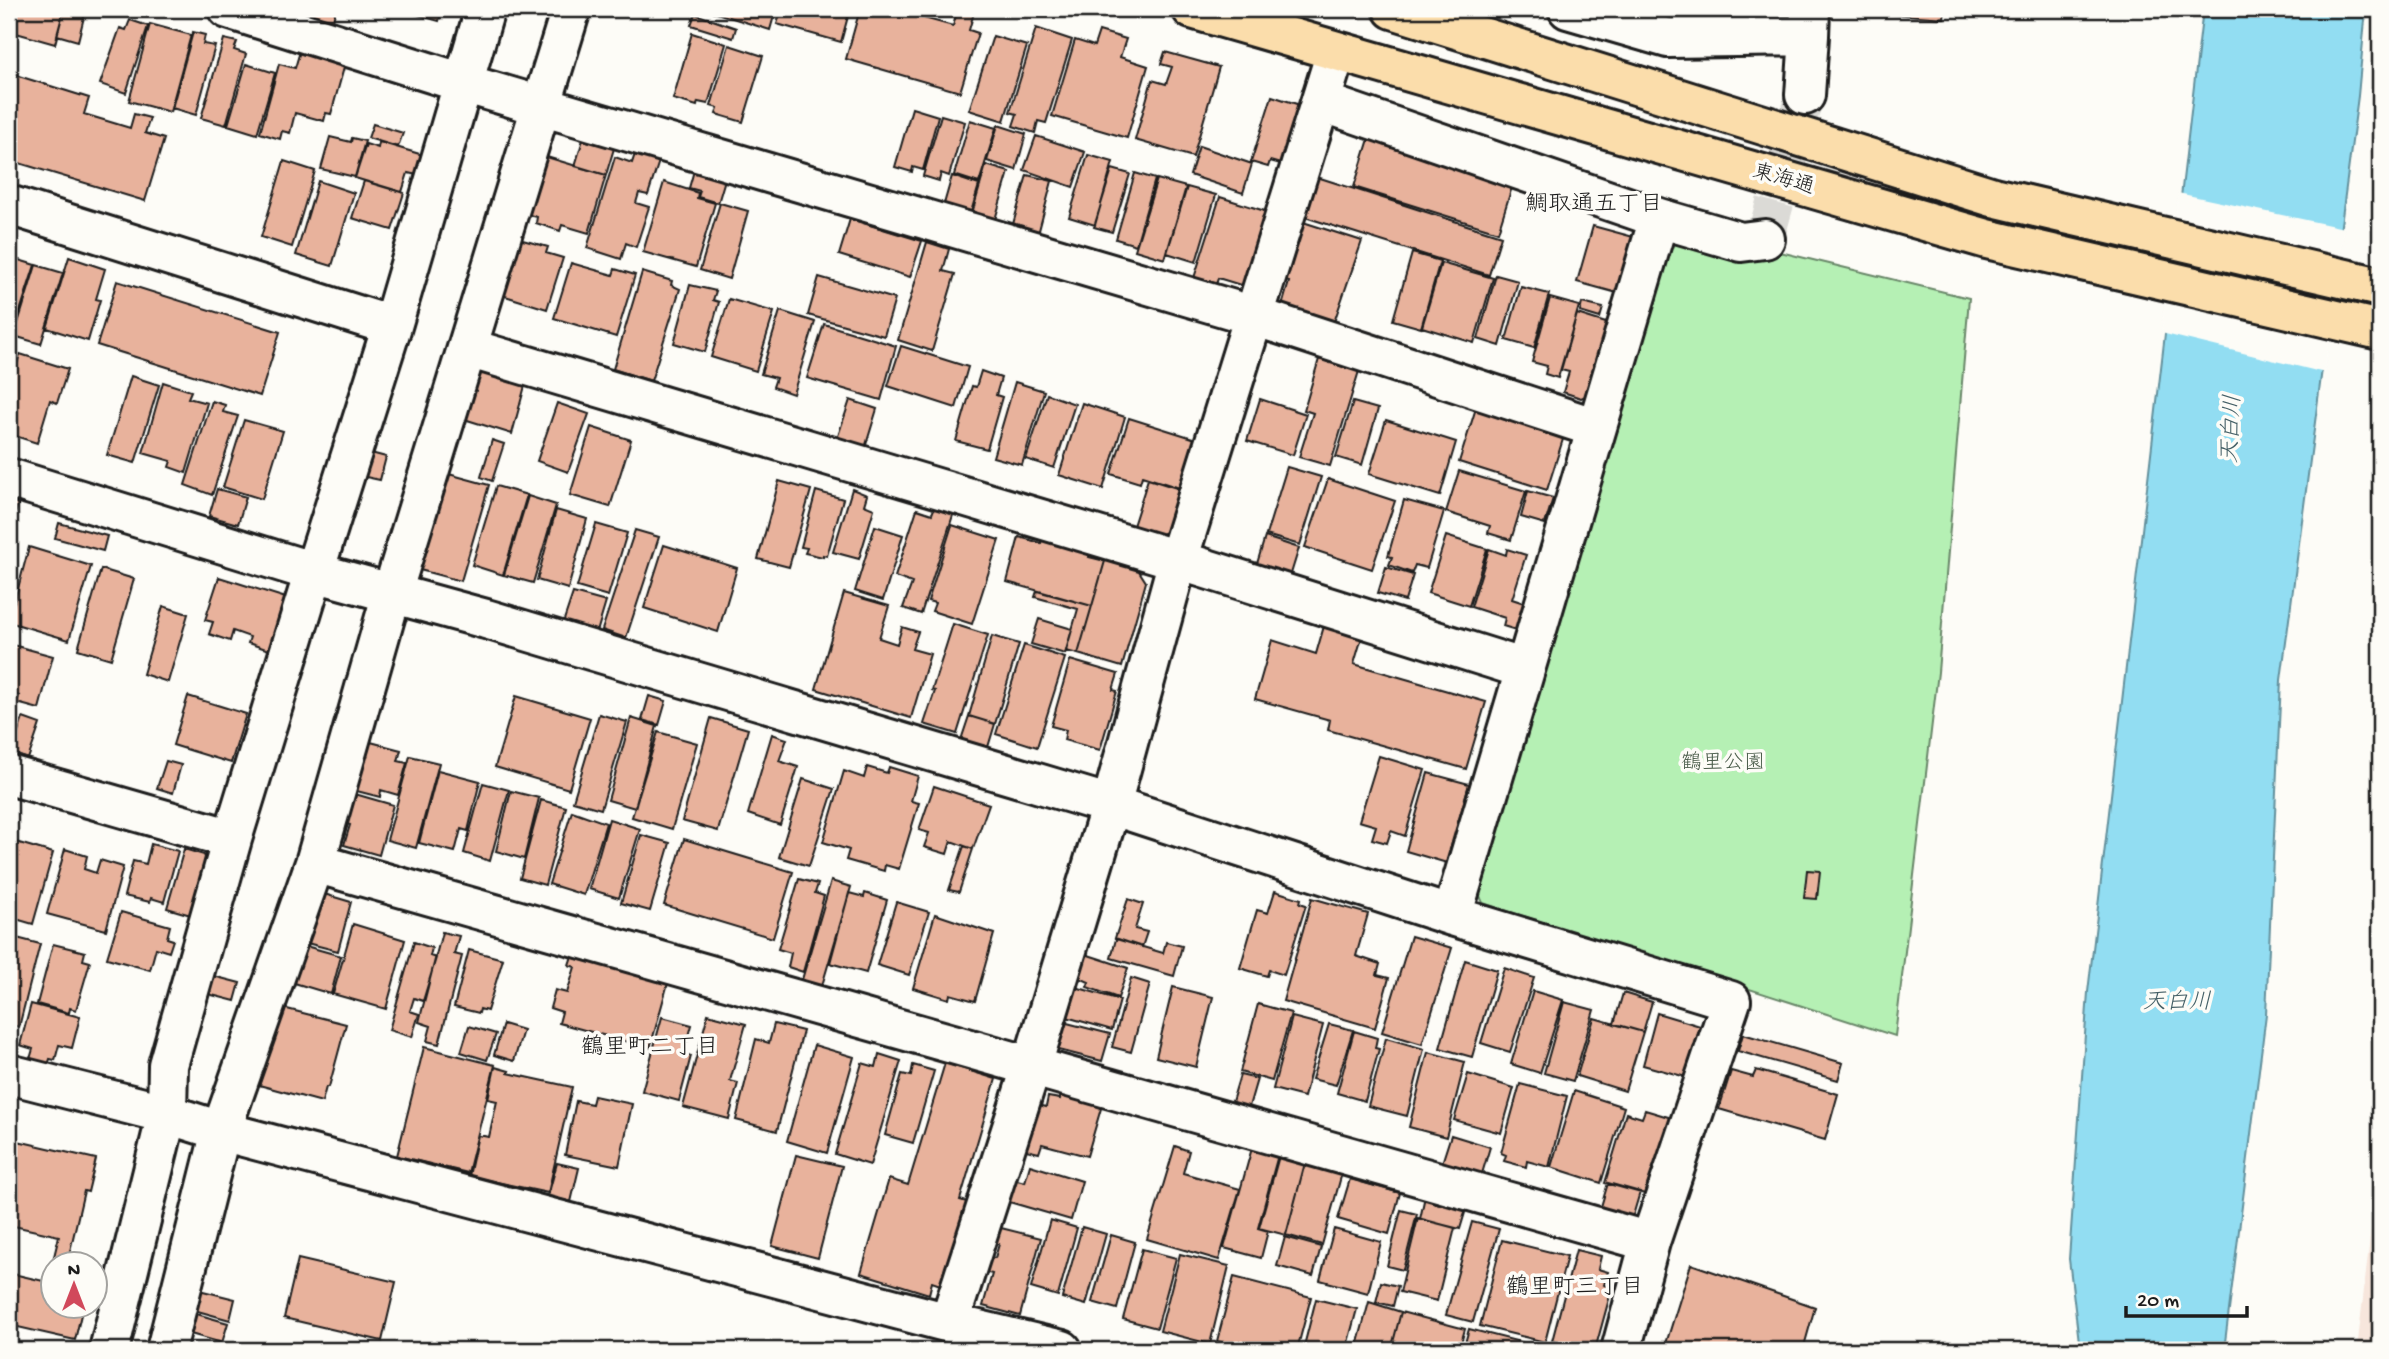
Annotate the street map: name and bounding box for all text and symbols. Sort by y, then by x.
street label: 東海通 [1749,158,1817,202]
district label: 鯛取通五丁目 [1525,191,1663,219]
water label: 天白川 [2217,394,2248,464]
park label: 鶴里公園 [1681,751,1765,777]
water label: 天白川 [2143,989,2212,1017]
district label: 鶴里町二丁目 [581,1034,719,1062]
north arrow [38,1250,108,1320]
text: N [68,1260,80,1283]
district label: 鶴里町三丁目 [1506,1274,1644,1302]
scale bar [2126,1275,2247,1319]
text: 20 m [2137,1290,2179,1315]

